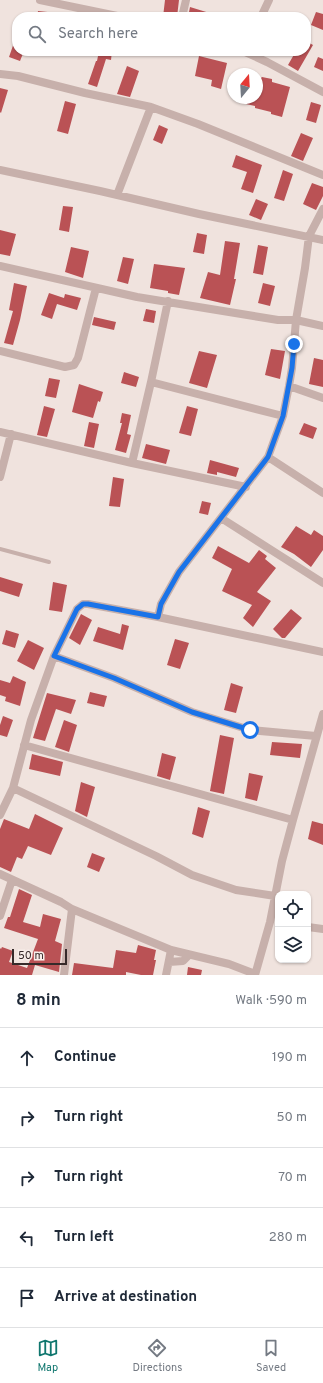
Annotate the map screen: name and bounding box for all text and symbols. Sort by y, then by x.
search box [12,12,311,56]
icon: search [26,23,48,45]
text: Search here [58,25,138,44]
north arrow [227,68,263,104]
route end [285,335,303,353]
route start [241,721,259,739]
map controls [275,891,311,963]
button: locate [275,891,311,927]
button: layers [275,927,311,963]
scale bar [12,947,67,966]
text: 50 m [18,949,44,963]
text: 8 min [16,990,61,1012]
text: Walk · 590 m [235,993,307,1009]
icon: ahead [16,1047,38,1069]
text: Continue [54,1048,116,1067]
text: 190 m [272,1050,307,1066]
icon: right [16,1107,38,1129]
text: Turn right [54,1108,123,1127]
text: 50 m [277,1110,307,1126]
icon: right [16,1167,38,1189]
text: Turn right [54,1168,123,1187]
text: 70 m [278,1170,307,1186]
icon: left [16,1227,38,1249]
text: Turn left [54,1228,114,1247]
text: 280 m [269,1230,307,1246]
icon: arrive [16,1287,38,1309]
text: Arrive at destination [54,1288,197,1307]
tab: Map [37,1337,59,1375]
tab: Directions [132,1337,182,1375]
tab: Saved [256,1337,286,1375]

